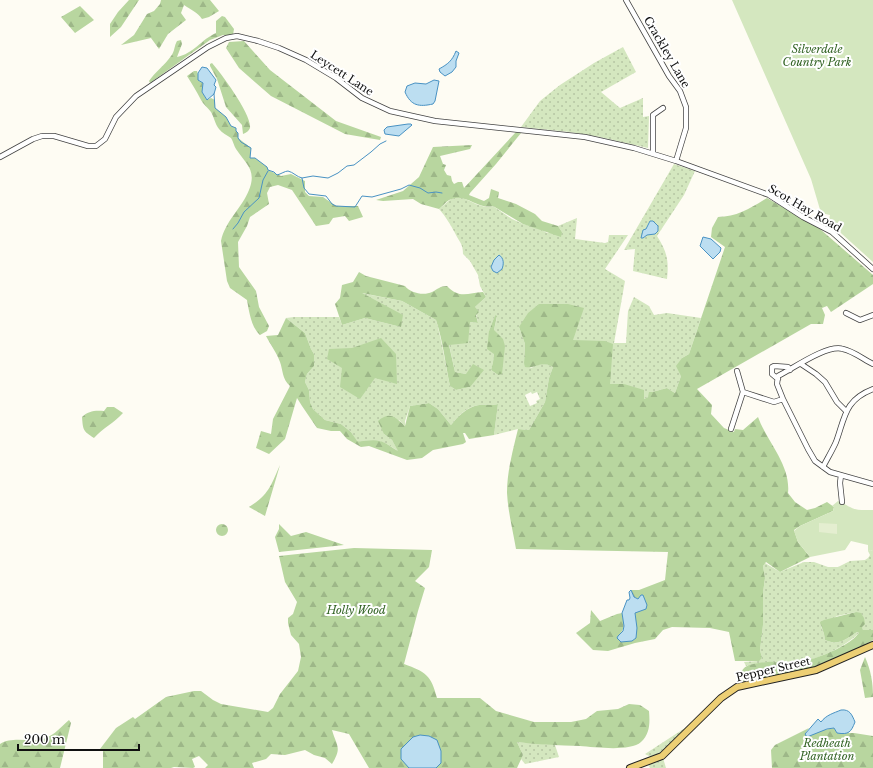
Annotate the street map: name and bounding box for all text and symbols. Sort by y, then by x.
street label: Crackley Lane [641,14,693,90]
park label: Silverdale Country Park [783,42,852,69]
street label: Leycett Lane [308,47,376,99]
street label: Scot Hay Road [766,181,845,235]
park label: Holly Wood [325,603,386,617]
street label: Pepper Street [734,653,812,684]
scale bar [18,726,139,752]
text: 200 m [24,732,65,747]
park label: Redheath Plantation [799,736,854,763]

